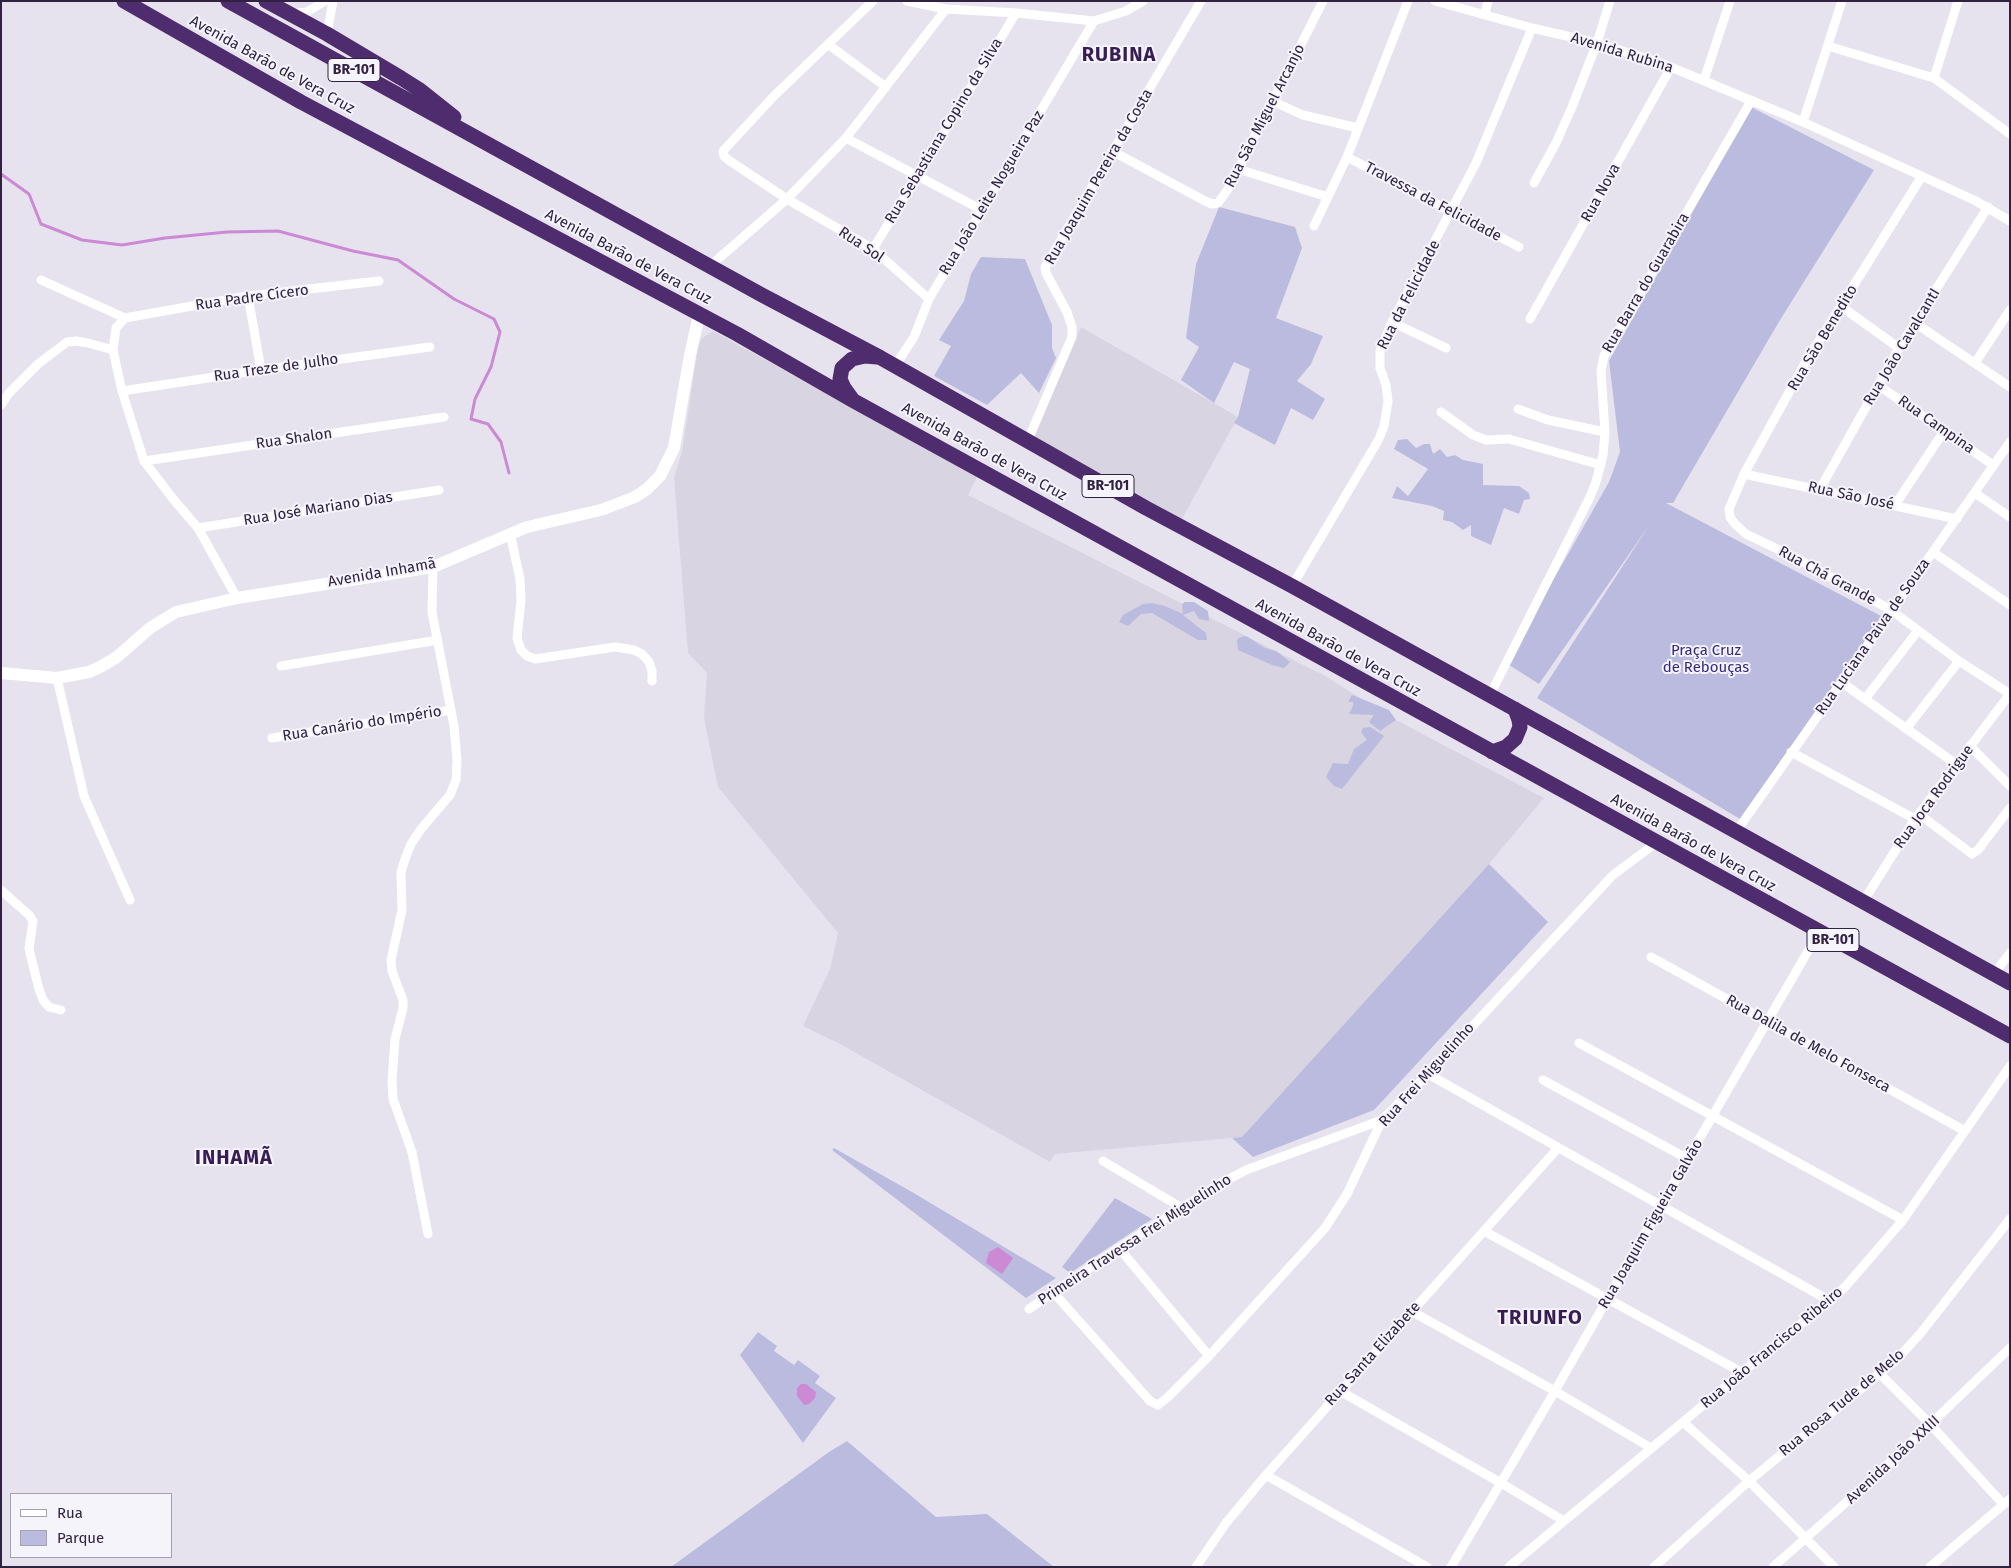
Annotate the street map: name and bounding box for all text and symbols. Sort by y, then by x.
street label: Avenida Barão de Vera Cruz [186,12,358,118]
street label: Avenida Rubina [1569,29,1675,77]
street label: Rua Sebastiana Copino da Silva [881,35,1007,227]
street label: Rua São Miguel Arcanjo [1221,41,1309,191]
district label: RUBINA [1081,43,1157,67]
road number: BR-101 [328,58,380,82]
street label: Rua Joaquim Pereira da Costa [1041,86,1157,268]
street label: Rua João Leite Nogueira Paz [936,108,1048,278]
street label: Travessa da Felicidade [1362,158,1504,246]
street label: Rua Nova [1578,161,1624,225]
street label: Avenida Barão de Vera Cruz [542,205,714,309]
street label: Rua Barra do Guarabira [1599,210,1693,356]
street label: Rua Sol [835,223,887,267]
street label: Rua da Felicidade [1374,237,1444,353]
street label: Rua Padre Cícero [194,281,310,315]
street label: Rua São Benedito [1784,282,1862,394]
street label: Rua João CavalcantI [1860,285,1944,409]
street label: Rua Treze de Julho [213,350,339,386]
street label: Rua Campina [1894,392,1978,458]
street label: Avenida Barão de Vera Cruz [898,399,1070,505]
street label: Rua Shalon [255,425,333,453]
road number: BR-101 [1082,474,1134,498]
street label: Rua São José [1806,478,1896,514]
street label: Rua José Mariano Dias [242,488,394,530]
street label: Rua Chá Grande [1775,543,1879,609]
street label: Avenida Inhamã [327,555,437,591]
street label: Rua Luciana Paiva de Souza [1812,555,1934,719]
street label: Avenida Barão de Vera Cruz [1252,595,1424,701]
park label: Praça Cruz de Rebouças [1663,642,1749,677]
street label: Rua Canário do Império [281,703,443,745]
street label: Rua Joca Rodrigue [1890,742,1978,852]
street label: Avenida Barão de Vera Cruz [1607,790,1779,896]
road number: BR-101 [1807,928,1859,952]
street label: Rua Dalila de Melo Fonseca [1723,991,1893,1097]
street label: Rua Frei Miguelinho [1376,1019,1478,1131]
street label: Rua Joaquim Figueira Galvão [1595,1136,1707,1312]
district label: INHAMÃ [194,1146,274,1170]
street label: Primeira Travessa Frei Miguelinho [1035,1171,1235,1309]
street label: Rua João Francisco Ribeiro [1697,1283,1847,1413]
street label: Rua Santa Elizabete [1321,1298,1425,1410]
district label: TRIUNFO [1496,1306,1584,1330]
street label: Rua Rosa Tude de Melo [1776,1345,1908,1461]
street label: Avenida João XXIII [1842,1412,1944,1508]
legend [10,1493,172,1558]
text: Rua [57,1504,83,1522]
text: Parque [57,1529,104,1547]

